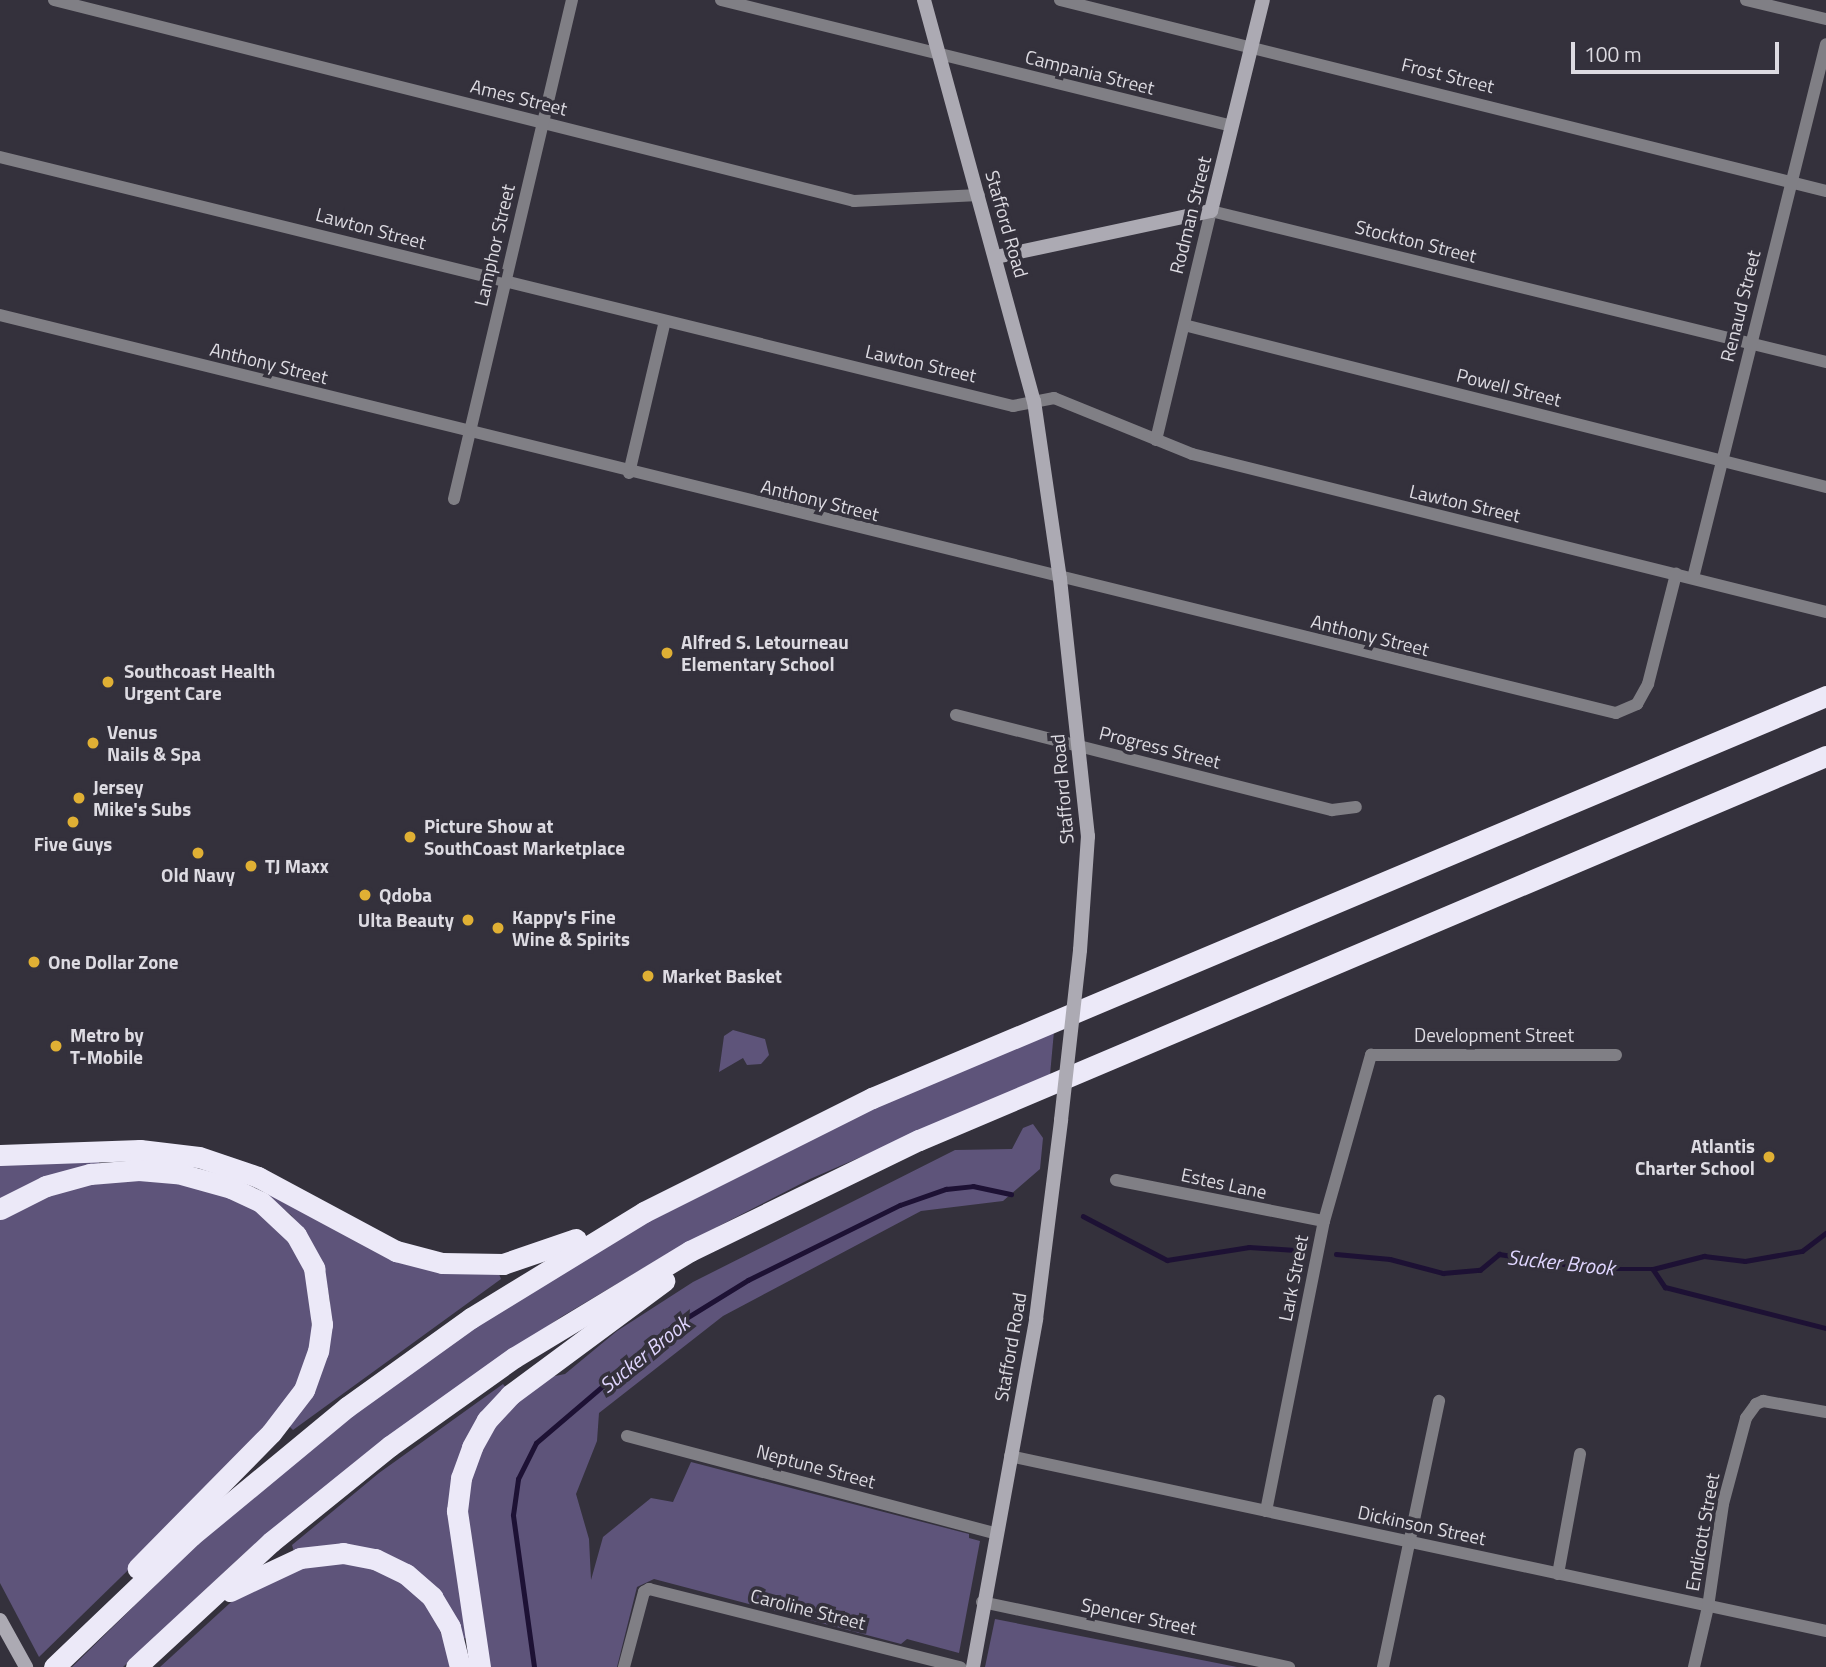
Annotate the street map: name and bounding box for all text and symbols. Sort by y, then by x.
scale bar [1574,28,1782,72]
text: 100 m [1584,38,1641,70]
street label: Campania Street [1023,45,1157,99]
street label: Frost Street [1399,52,1497,98]
street label: Ames Street [468,74,570,120]
street label: Rodman Street [1164,154,1216,276]
street label: Stafford Road [981,168,1033,280]
street label: Lamphor Street [469,182,519,308]
street label: Lawton Street [313,202,429,254]
street label: Stockton Street [1353,215,1479,267]
street label: Renaud Street [1715,248,1765,364]
street label: Anthony Street [208,337,330,389]
street label: Lawton Street [863,339,979,387]
street label: Powell Street [1454,363,1564,411]
street label: Anthony Street [759,474,881,526]
street label: Lawton Street [1407,479,1523,527]
street label: Anthony Street [1309,609,1431,661]
place label: Alfred S. Letourneau Elementary School [681,631,849,675]
marker: Alfred S. Letourneau Elementary School [659,645,675,661]
place label: Southcoast Health Urgent Care [124,660,275,704]
marker: Southcoast Health Urgent Care [98,672,118,692]
place label: Venus Nails & Spa [107,721,201,765]
street label: Progress Street [1097,721,1223,773]
street label: Stafford Road [1046,733,1078,845]
marker: Venus Nails & Spa [85,735,101,751]
place label: Jersey Mike's Subs [93,776,191,820]
marker: Jersey Mike's Subs [71,790,87,806]
marker: Five Guys [65,814,81,830]
place label: Picture Show at SouthCoast Marketplace [424,815,625,859]
marker: Picture Show at SouthCoast Marketplace [402,829,418,845]
place label: Five Guys [34,833,112,855]
marker: Old Navy [190,845,206,861]
place label: TJ Maxx [265,855,329,877]
marker: TJ Maxx [243,858,259,874]
place label: Old Navy [161,864,235,886]
place label: Qdoba [379,884,432,906]
marker: Qdoba [357,887,373,903]
place label: Kappy's Fine Wine & Spirits [512,906,630,950]
place label: Ulta Beauty [358,909,454,931]
marker: Ulta Beauty [460,912,476,928]
marker: Kappy's Fine Wine & Spirits [490,920,506,936]
place label: One Dollar Zone [48,951,178,973]
marker: One Dollar Zone [26,954,42,970]
place label: Market Basket [662,965,782,987]
marker: Market Basket [640,968,656,984]
place label: Metro by T-Mobile [70,1024,144,1068]
street label: Development Street [1414,1024,1574,1046]
marker: Metro by T-Mobile [48,1038,64,1054]
place label: Atlantis Charter School [1635,1135,1755,1179]
marker: Atlantis Charter School [1761,1149,1777,1165]
street label: Estes Lane [1179,1163,1269,1203]
street label: Lark Street [1273,1233,1313,1323]
water label: Sucker Brook [1506,1244,1616,1280]
street label: Stafford Road [989,1291,1031,1403]
water label: Sucker Brook [594,1310,694,1398]
street label: Neptune Street [754,1439,878,1493]
street label: Endicott Street [1680,1471,1724,1593]
street label: Dickinson Street [1356,1500,1488,1550]
street label: Caroline Street [748,1584,868,1634]
street label: Spencer Street [1079,1593,1199,1639]

